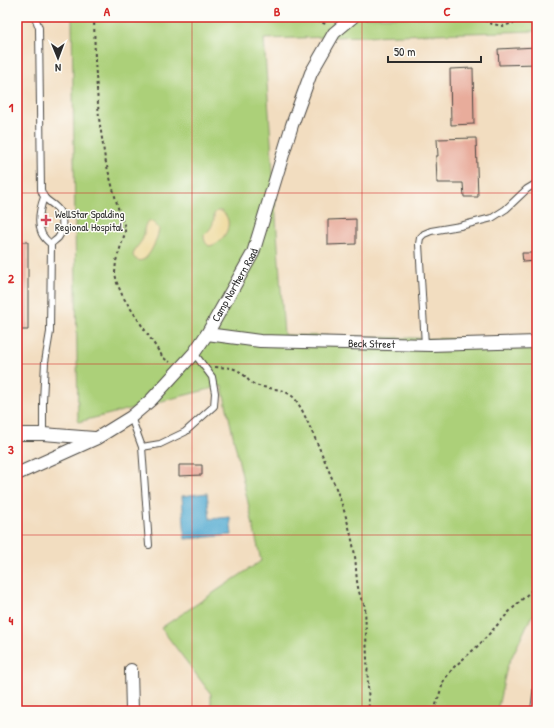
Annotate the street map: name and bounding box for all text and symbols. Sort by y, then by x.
text: A [104,2,111,20]
text: B [274,2,281,20]
text: C [443,2,451,20]
north arrow [38,38,78,78]
scale bar [388,38,481,64]
text: 50 m [394,43,415,60]
text: N [55,61,61,75]
text: 1 [9,98,14,116]
place label: WellStar Spalding Regional Hospital [55,207,125,234]
marker: WellStar Spalding Regional Hospital [40,214,52,226]
street label: Camp Northern Road [208,246,261,324]
text: 2 [8,269,15,287]
street label: Beck Street [348,336,395,351]
text: 3 [8,440,14,458]
text: 4 [9,611,14,629]

